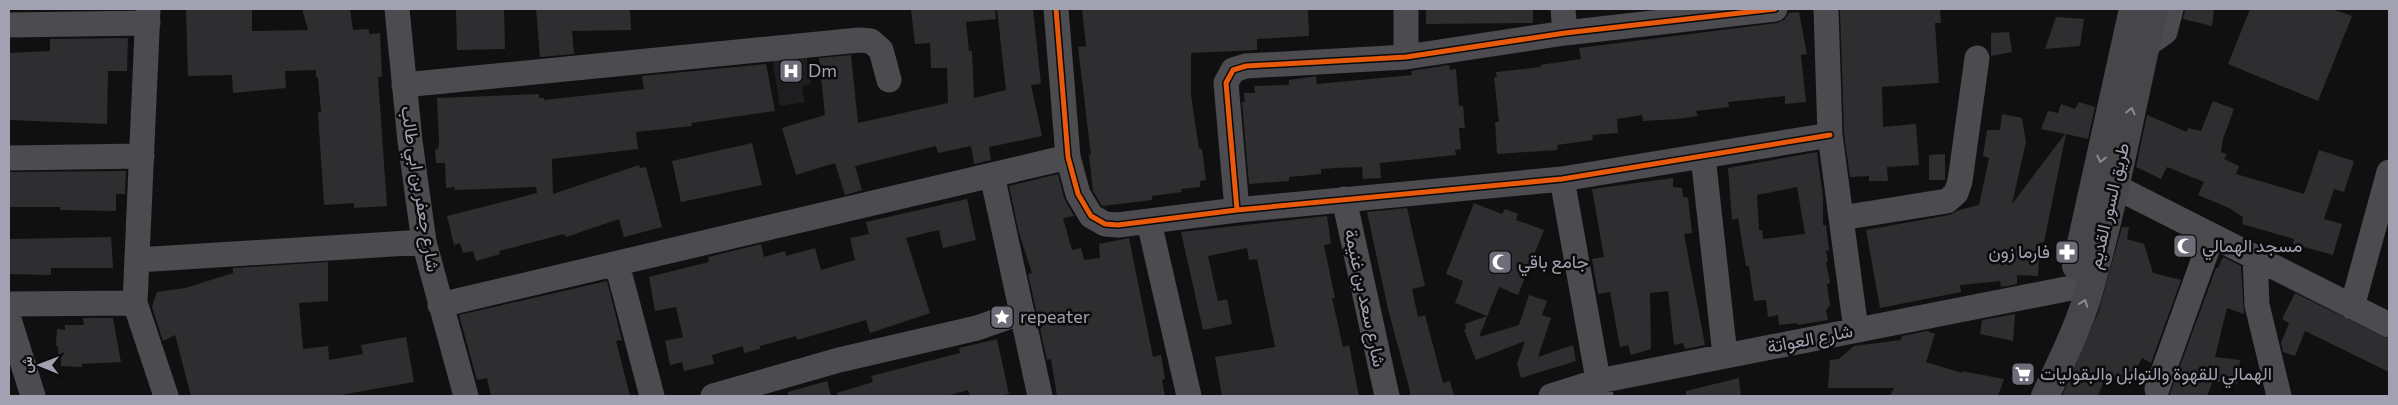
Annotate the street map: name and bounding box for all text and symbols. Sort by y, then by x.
hospital icon: Dm [778,58,804,84]
place label: Dm [808,59,837,81]
street label: شارع جعفر بن ابي طالب [392,104,445,274]
one-way arrow [2125,107,2136,116]
street label: طريق السور القديم [2083,141,2135,271]
one-way arrow [2096,155,2106,163]
street label: شارع سعد بن غنيمة [1339,227,1391,369]
mosque icon: مسجد الهمالي [2172,233,2198,259]
place label: مسجد الهمالي [2202,234,2302,261]
pharmacy icon: فارما زون [2054,239,2080,265]
place label: فارما زون [1988,240,2050,263]
mosque icon: جامع باقي [1487,249,1513,275]
place label: جامع باقي [1518,250,1589,277]
one-way arrow [2078,299,2089,308]
place icon: repeater [989,304,1015,330]
place label: repeater [1020,305,1090,327]
street label: شارع العواتة [1765,319,1855,359]
north arrow [15,340,65,390]
text: ش [18,356,36,373]
supermarket icon: الهمالي للقهوة والتوابل والبقوليات [2010,361,2036,387]
place label: الهمالي للقهوة والتوابل والبقوليات [2040,362,2272,389]

